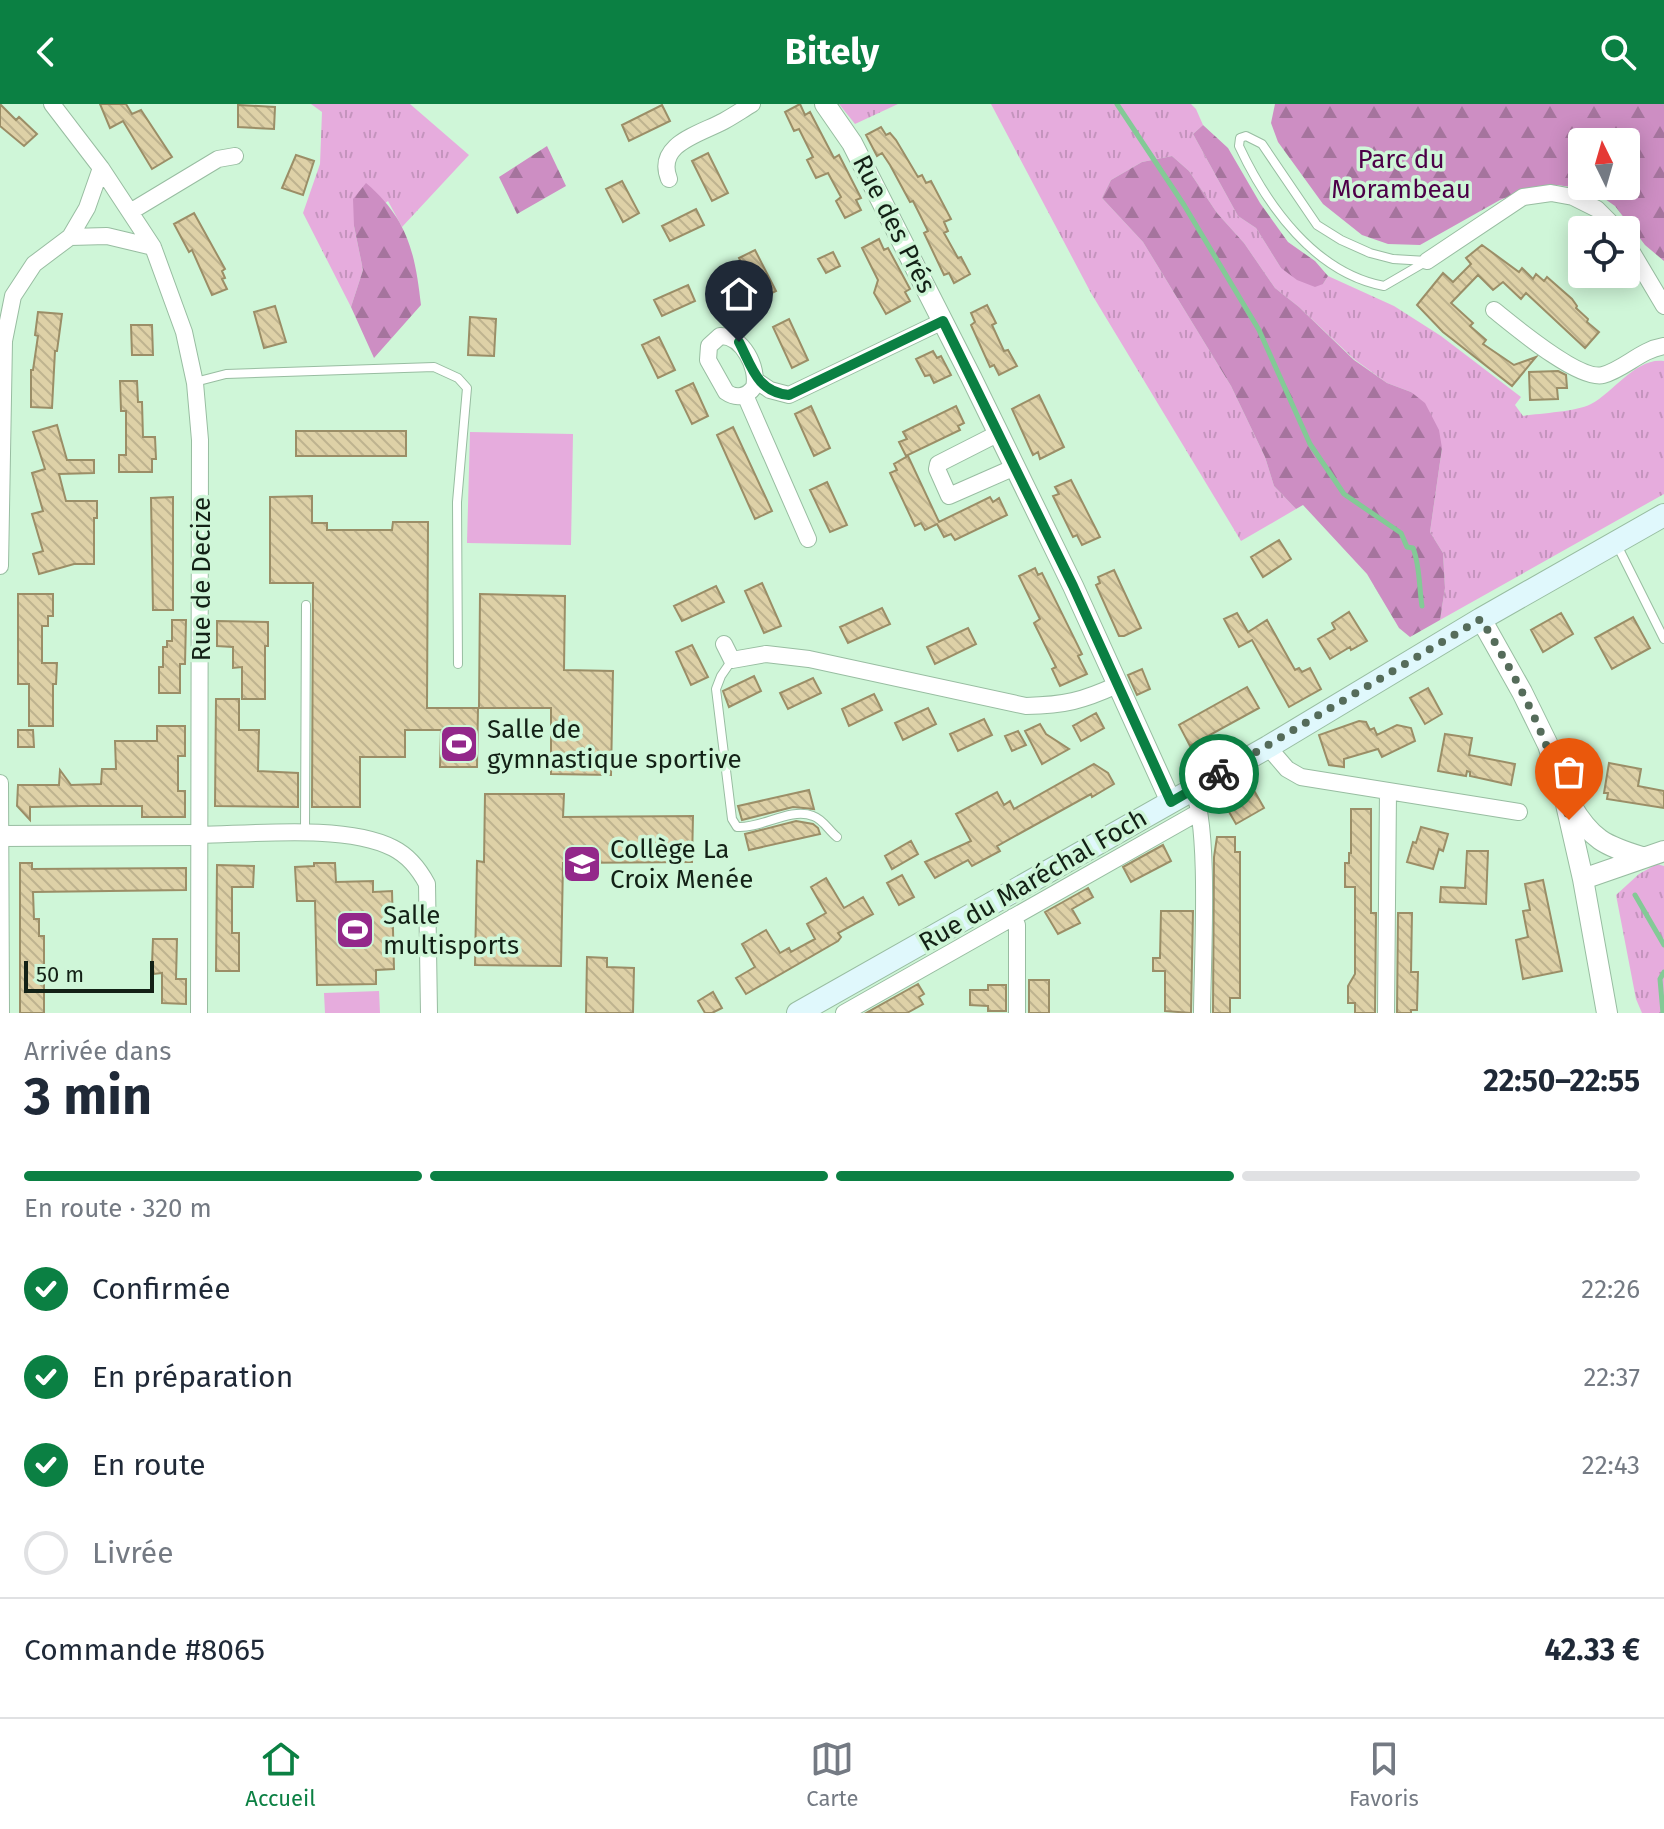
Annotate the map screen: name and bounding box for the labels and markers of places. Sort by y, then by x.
pin [705,260,773,342]
place label: Salle de gymnastique sportive [487,714,742,775]
sports icon: Salle de gymnastique sportive [438,723,480,765]
pin [1535,738,1603,820]
place label: Collège La Croix Menée [610,834,753,895]
school or university icon: Collège La Croix Menée [561,843,603,885]
place label: Salle multisports [383,900,519,961]
sports icon: Salle multisports [334,909,376,951]

